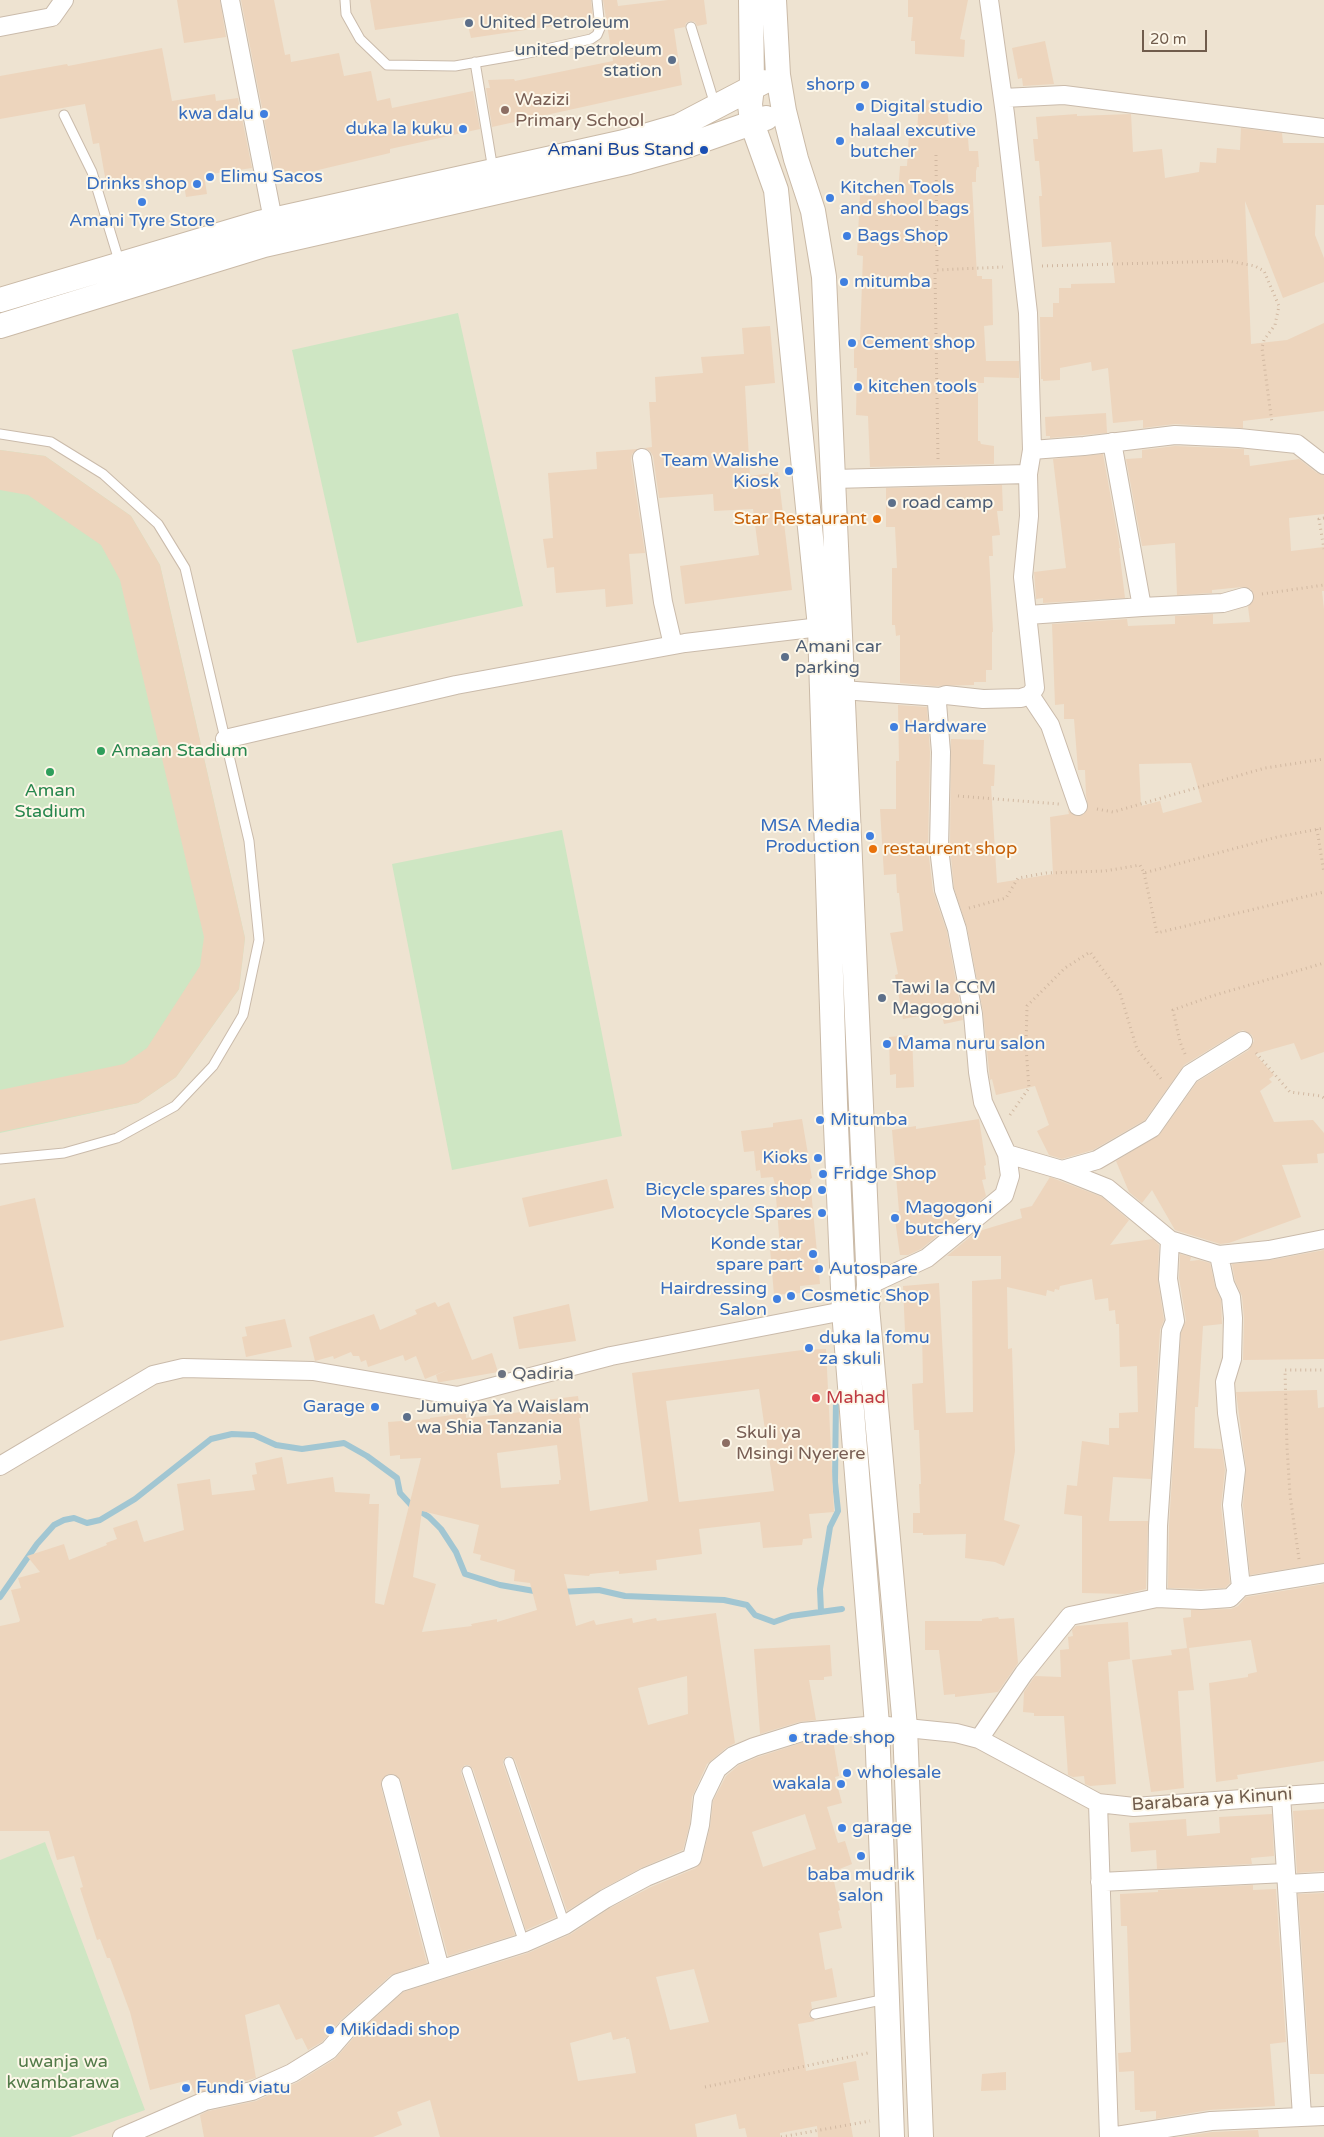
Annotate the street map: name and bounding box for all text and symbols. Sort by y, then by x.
place label: United Petroleum [479,12,629,34]
marker: United Petroleum [463,17,475,29]
scale bar [1144,20,1209,52]
text: 20 m [1150,30,1187,48]
place label: united petroleum station [514,39,662,82]
marker: united petroleum station [666,54,678,66]
place label: shorp [806,74,855,96]
marker: shorp [859,79,871,91]
place label: Wazizi Primary School [515,89,644,132]
place label: Digital studio [870,96,983,118]
marker: Digital studio [854,101,866,113]
place label: kwa dalu [178,103,254,125]
marker: Wazizi Primary School [499,104,511,116]
marker: kwa dalu [258,108,270,120]
place label: duka la kuku [345,118,453,140]
place label: halaal excutive butcher [850,120,976,162]
marker: duka la kuku [457,123,469,135]
marker: halaal excutive butcher [834,135,846,147]
place label: Amani Bus Stand [547,139,694,161]
marker: Amani Bus Stand [698,144,710,156]
place label: Elimu Sacos [220,166,323,188]
marker: Elimu Sacos [204,171,216,183]
place label: Drinks shop [86,173,187,195]
place label: Kitchen Tools and shool bags [840,177,969,220]
marker: Drinks shop [191,178,203,190]
marker: Kitchen Tools and shool bags [824,192,836,204]
marker: Amani Tyre Store [136,196,148,208]
place label: Amani Tyre Store [69,210,215,232]
place label: Bags Shop [857,225,948,247]
marker: Bags Shop [841,230,853,242]
place label: mitumba [854,271,931,293]
marker: mitumba [838,276,850,288]
place label: Cement shop [862,332,975,354]
marker: Cement shop [846,337,858,349]
place label: kitchen tools [868,376,977,398]
marker: kitchen tools [852,381,864,393]
place label: Team Walishe Kiosk [661,450,779,492]
marker: Team Walishe Kiosk [783,465,795,477]
place label: road camp [902,492,993,514]
marker: road camp [886,497,898,509]
place label: Star Restaurant [734,508,867,530]
marker: Star Restaurant [871,513,883,525]
place label: Amani car parking [795,636,882,679]
marker: Amani car parking [779,651,791,663]
place label: Hardware [904,716,987,738]
marker: Hardware [888,721,900,733]
place label: Amaan Stadium [111,740,248,762]
marker: Amaan Stadium [95,745,107,757]
marker: Aman Stadium [44,766,56,778]
place label: Aman Stadium [14,780,86,822]
place label: MSA Media Production [760,815,860,858]
marker: MSA Media Production [864,830,876,842]
place label: restaurent shop [883,838,1017,860]
marker: restaurent shop [867,843,879,855]
place label: Tawi la CCM Magogoni [892,977,996,1020]
marker: Tawi la CCM Magogoni [876,992,888,1004]
place label: Mama nuru salon [897,1033,1045,1055]
marker: Mama nuru salon [881,1038,893,1050]
place label: Mitumba [830,1109,908,1131]
marker: Mitumba [814,1114,826,1126]
place label: Kioks [762,1147,808,1169]
marker: Kioks [812,1152,824,1164]
place label: Fridge Shop [833,1163,937,1185]
marker: Fridge Shop [817,1168,829,1180]
place label: Bicycle spares shop [645,1179,812,1201]
marker: Bicycle spares shop [816,1184,828,1196]
place label: Magogoni butchery [905,1197,993,1240]
place label: Motocycle Spares [660,1202,812,1224]
marker: Motocycle Spares [816,1207,828,1219]
marker: Magogoni butchery [889,1212,901,1224]
place label: Konde star spare part [710,1233,803,1276]
marker: Konde star spare part [807,1248,819,1260]
place label: Autospare [829,1258,918,1280]
marker: Autospare [813,1263,825,1275]
place label: Hairdressing Salon [660,1278,767,1320]
place label: Cosmetic Shop [801,1285,929,1307]
marker: Cosmetic Shop [785,1290,797,1302]
marker: Hairdressing Salon [771,1293,783,1305]
place label: duka la fomu za skuli [819,1327,930,1370]
marker: duka la fomu za skuli [803,1342,815,1354]
place label: Qadiria [512,1363,574,1385]
marker: Qadiria [496,1368,508,1380]
place label: Mahad [826,1387,886,1409]
marker: Mahad [810,1392,822,1404]
place label: Garage [303,1396,365,1418]
place label: Jumuiya Ya Waislam wa Shia Tanzania [417,1396,589,1438]
marker: Garage [369,1401,381,1413]
marker: Jumuiya Ya Waislam wa Shia Tanzania [401,1411,413,1423]
place label: Skuli ya Msingi Nyerere [736,1422,865,1465]
marker: Skuli ya Msingi Nyerere [720,1437,732,1449]
place label: trade shop [803,1727,895,1749]
marker: trade shop [787,1732,799,1744]
place label: wholesale [857,1762,941,1784]
marker: wholesale [841,1767,853,1779]
place label: wakala [772,1773,831,1795]
marker: wakala [835,1778,847,1790]
street label: Barabara ya Kinuni [1131,1784,1293,1816]
place label: garage [852,1817,912,1839]
marker: garage [836,1822,848,1834]
marker: baba mudrik salon [855,1850,867,1862]
place label: baba mudrik salon [807,1864,915,1906]
place label: Mikidadi shop [340,2019,460,2041]
marker: Mikidadi shop [324,2024,336,2036]
park label: uwanja wa kwambarawa [6,2051,120,2094]
place label: Fundi viatu [196,2077,291,2099]
marker: Fundi viatu [180,2082,192,2094]

